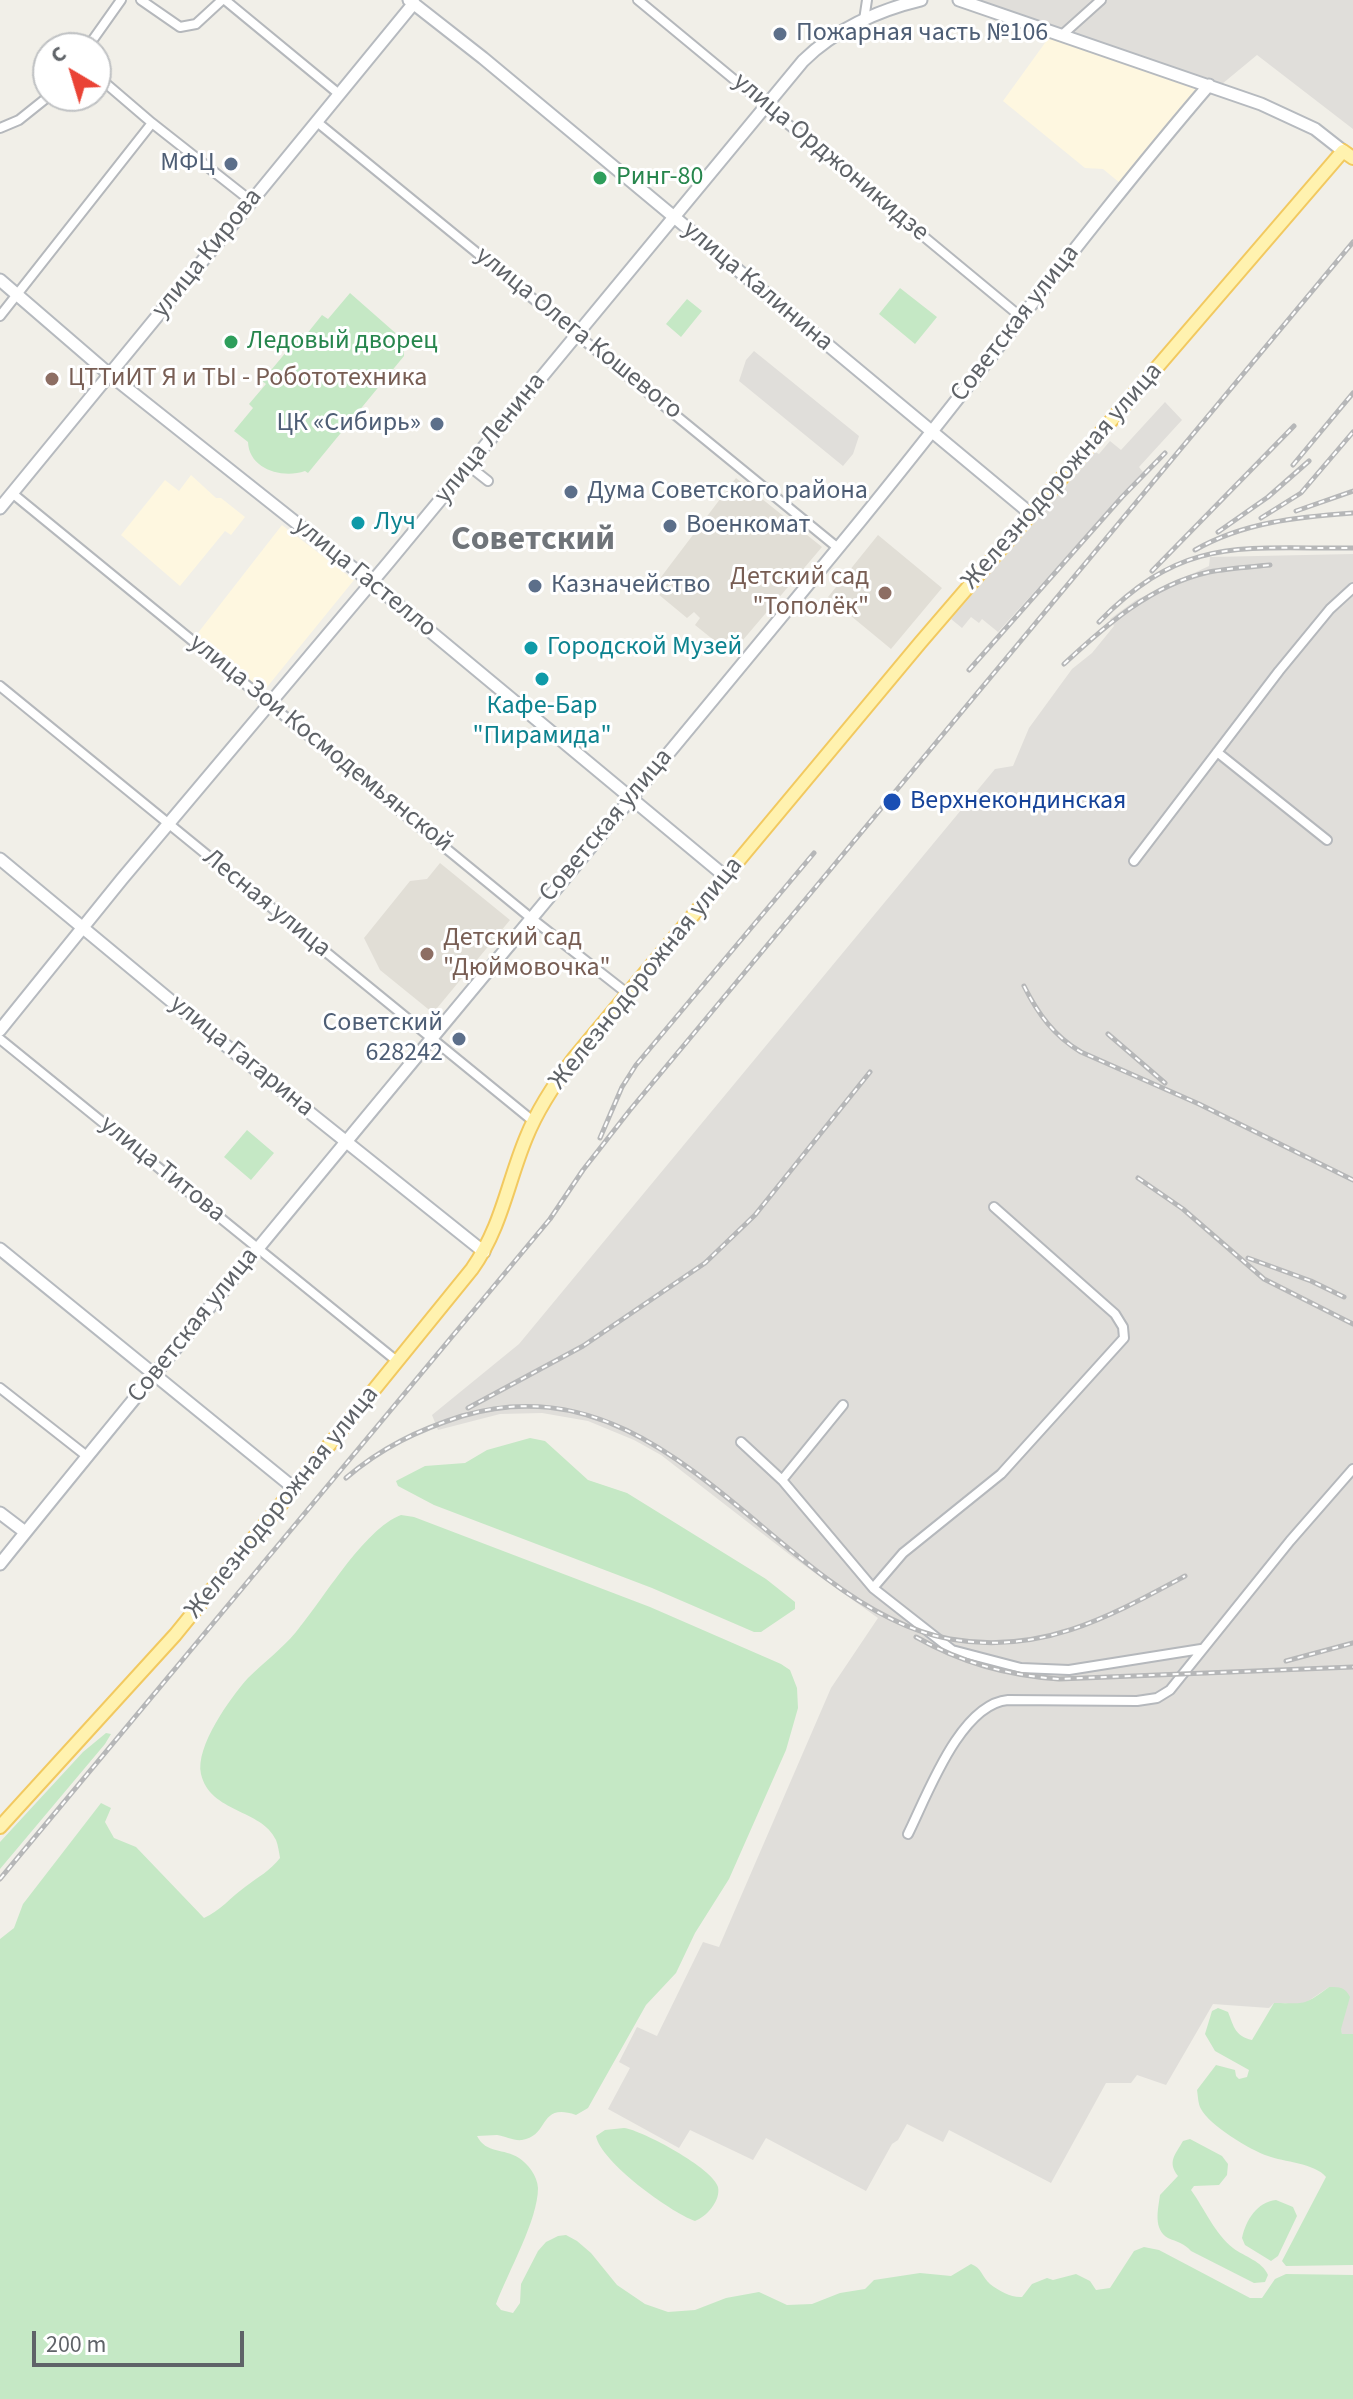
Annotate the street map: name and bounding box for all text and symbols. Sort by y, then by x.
place label: Пожарная часть №106 [796,18,1048,50]
marker: Пожарная часть №106 [771,25,789,43]
north arrow [32,32,112,112]
text: С [44,38,73,71]
street label: улица Орджоникидзе [726,67,934,249]
place label: МФЦ [160,148,215,180]
marker: МФЦ [222,155,240,173]
place label: Ринг-80 [616,162,703,194]
marker: Ринг-80 [591,169,609,187]
street label: улица Кирова [146,183,270,325]
street label: улица Калинина [675,215,839,359]
street label: Советская улица [945,239,1087,409]
street label: улица Олега Кошевого [468,241,688,427]
place label: Ледовый дворец [247,326,438,358]
marker: Ледовый дворец [222,333,240,351]
street label: Железнодорожная улица [956,357,1170,597]
place label: ЦТТиИТ Я и ТЫ - Робототехника [68,363,427,395]
street label: улица Ленина [429,367,553,511]
marker: ЦТТиИТ Я и ТЫ - Робототехника [43,370,61,388]
place label: ЦК «Сибирь» [276,408,421,440]
marker: ЦК «Сибирь» [428,415,446,433]
place label: Дума Советского района [587,476,868,508]
marker: Дума Советского района [562,483,580,501]
place label: Луч [374,507,416,539]
place label: Военкомат [686,510,811,542]
street label: улица Гастелло [286,511,442,645]
marker: Луч [349,514,367,532]
marker: Военкомат [661,517,679,535]
district label: Советский [451,522,615,562]
place label: Детский сад "Тополёк" [730,562,869,624]
place label: Казначейство [551,570,710,602]
marker: Казначейство [526,577,544,595]
marker: Детский сад "Тополёк" [876,584,894,602]
street label: улица Зои Космодемьянской [182,628,458,860]
place label: Городской Музей [547,632,742,664]
marker: Городской Музей [522,639,540,657]
marker: Кафе-Бар "Пирамида" [533,670,551,688]
place label: Кафе-Бар "Пирамида" [473,691,611,752]
street label: Советская улица [534,743,680,909]
place label: Верхнекондинская [910,786,1127,818]
marker: Верхнекондинская [881,791,903,813]
street label: Лесная улица [196,843,336,965]
street label: Железнодорожная улица [544,851,750,1097]
place label: Детский сад "Дюймовочка" [443,923,611,984]
marker: Детский сад "Дюймовочка" [418,945,436,963]
street label: улица Гагарина [163,989,319,1125]
place label: Советский 628242 [323,1008,443,1070]
marker: Советский 628242 [450,1030,468,1048]
street label: улица Титова [93,1110,231,1230]
street label: Советская улица [122,1242,266,1410]
street label: Железнодорожная улица [180,1380,386,1626]
scale bar [36,2315,248,2365]
text: 200 m [46,2327,106,2362]

